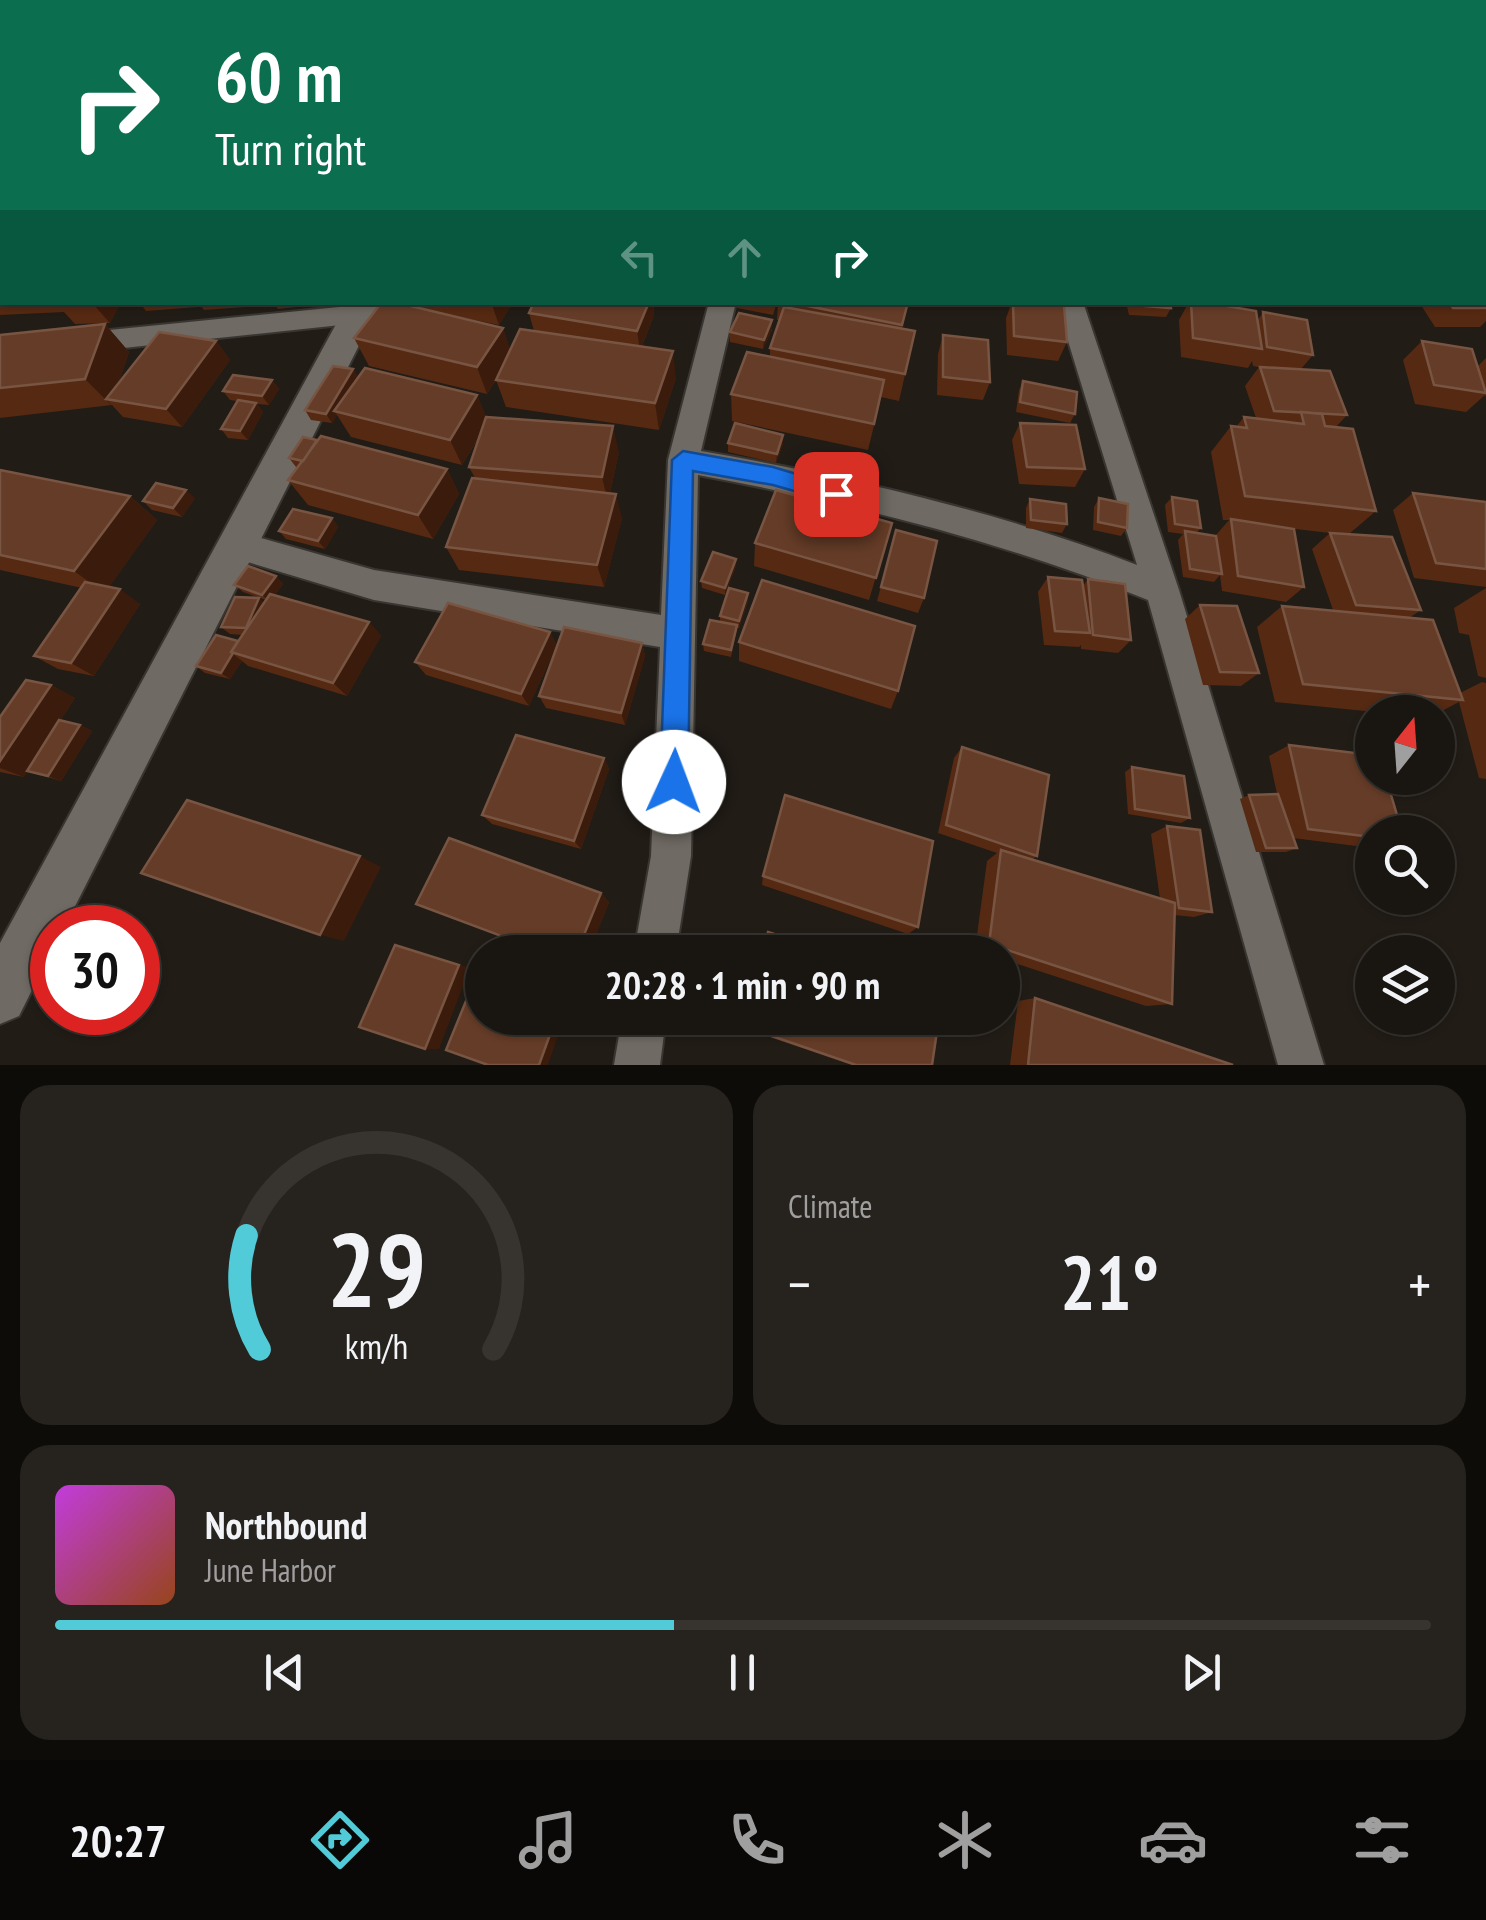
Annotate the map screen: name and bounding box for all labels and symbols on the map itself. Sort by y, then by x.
pin [794,452,879,537]
north arrow [1355,695,1455,795]
position arrow [622,730,726,834]
speed limit sign: 30 [30,905,160,1035]

